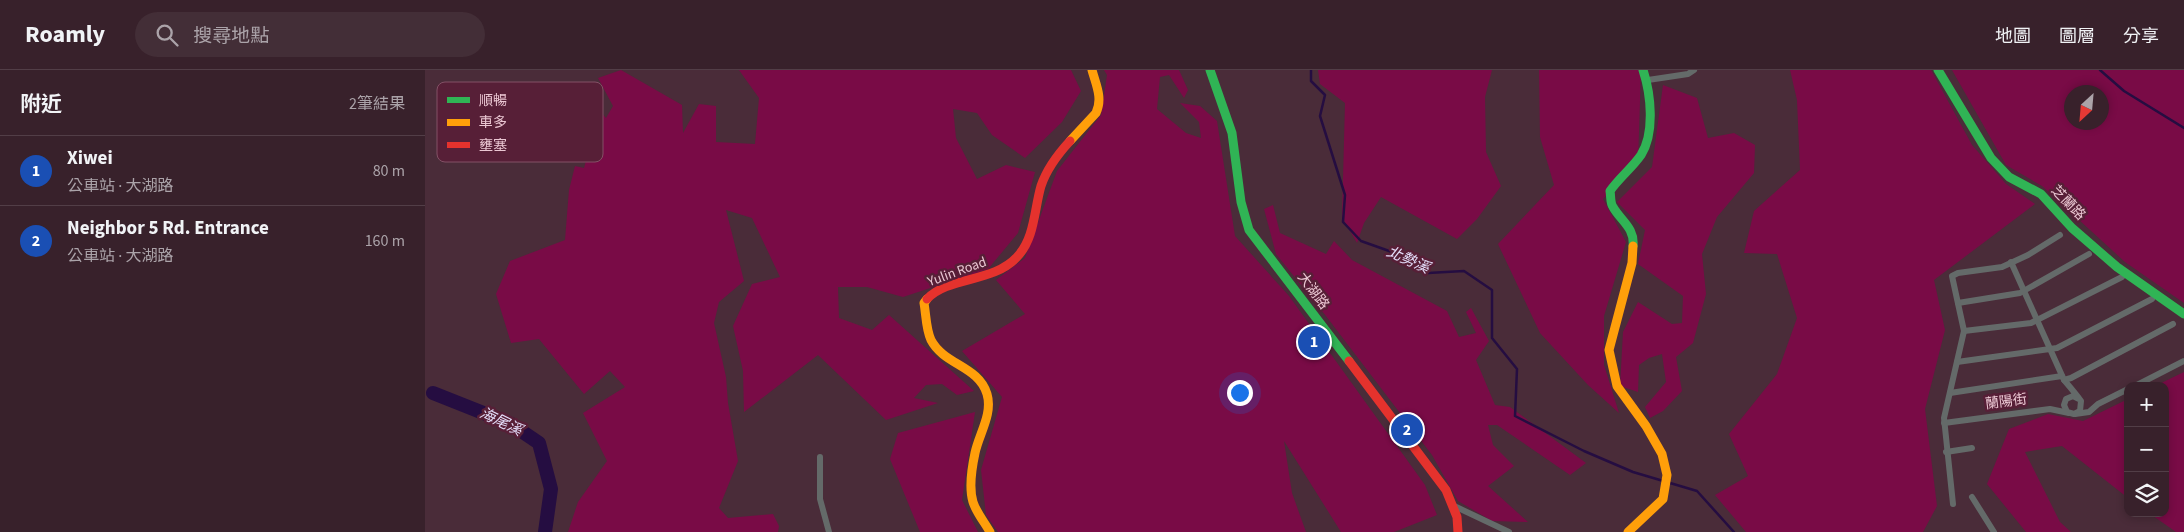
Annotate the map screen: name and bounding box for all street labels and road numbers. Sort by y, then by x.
street label: 芝蘭路 [2046,181,2090,225]
street label: Yulin Road [924,252,989,292]
street label: 大湖路 [1292,268,1334,314]
street label: 蘭陽街 [1984,390,2028,414]

